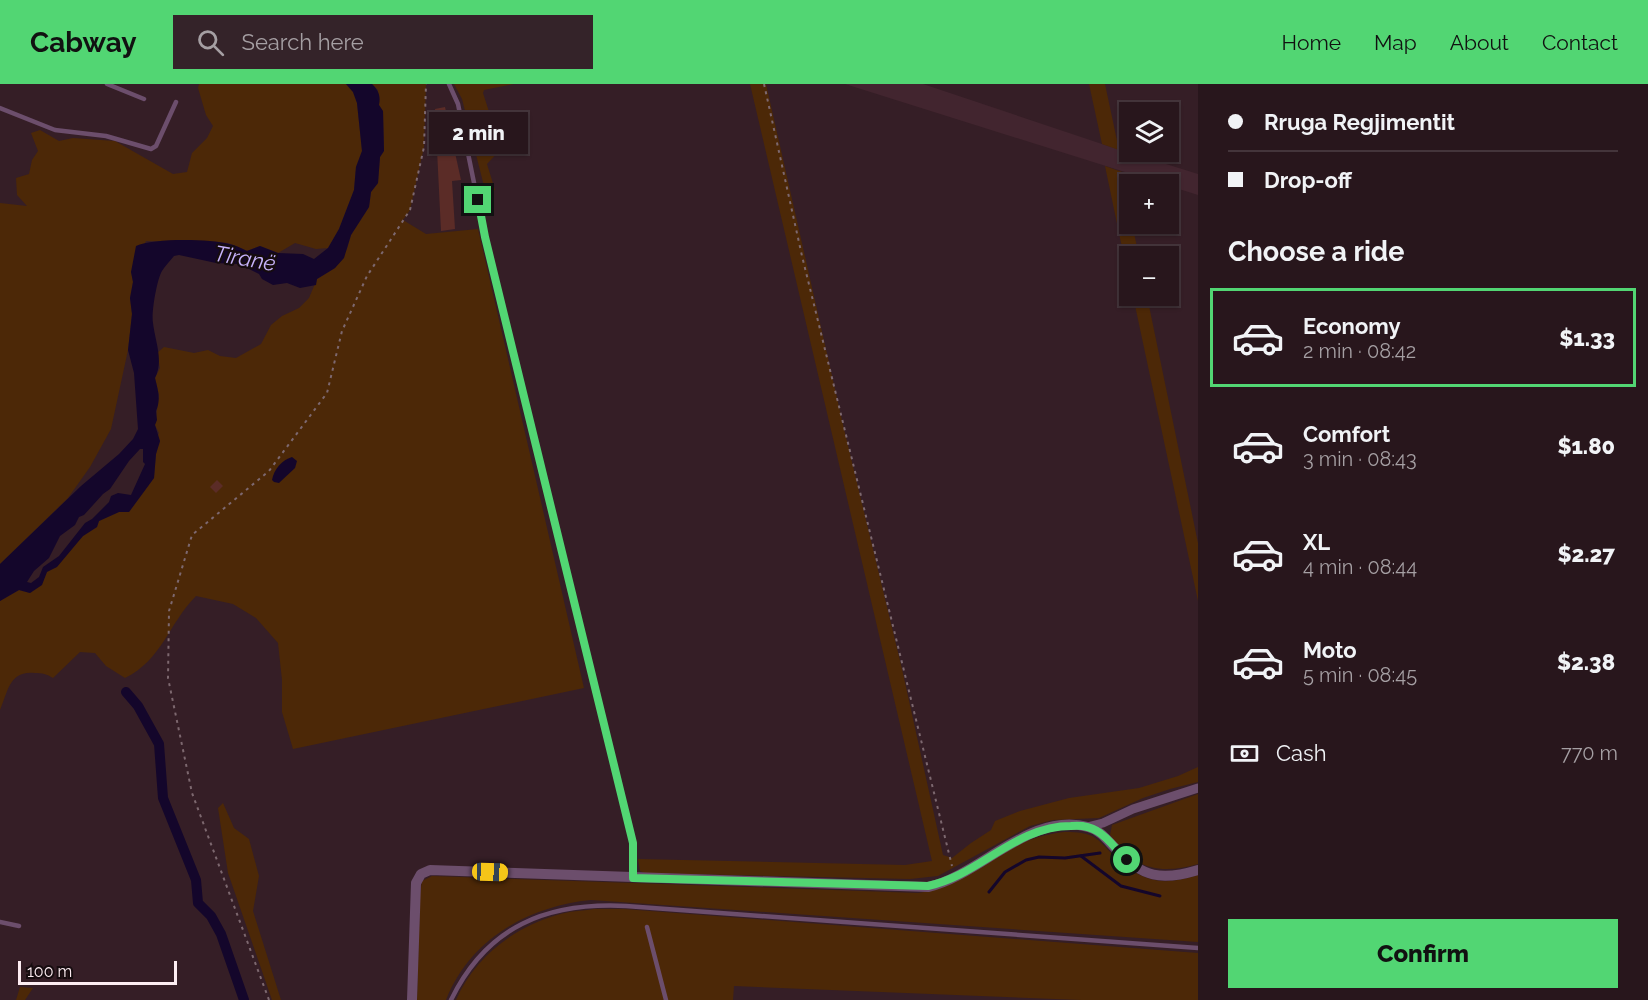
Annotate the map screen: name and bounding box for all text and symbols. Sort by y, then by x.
search box [173,15,593,69]
text: Cabway [30,26,137,59]
icon: search [194,26,227,59]
text: Search here [242,29,364,55]
text: Home [1282,30,1341,55]
text: Map [1374,30,1417,55]
text: About [1450,30,1509,55]
text: Contact [1542,30,1618,55]
map controls [1119,102,1179,306]
button: layers [1119,102,1179,162]
text: Rruga Regjimentit [1264,109,1455,135]
callout: 2 min [428,113,528,155]
text: 2 min [452,121,505,145]
text: Drop-off [1264,167,1352,193]
button: + [1119,174,1179,234]
route end [464,186,491,213]
text: Choose a ride [1228,236,1404,267]
water label: Tiranë [212,240,278,276]
button: − [1119,246,1179,306]
icon: car [1231,311,1285,365]
text: Economy [1303,313,1401,339]
text: $1.33 [1559,325,1615,351]
text: 2 min · 08:42 [1303,339,1416,363]
icon: car [1231,419,1285,473]
text: Comfort [1303,421,1390,447]
text: $1.80 [1557,433,1615,459]
text: 3 min · 08:43 [1303,447,1417,471]
icon: car [1231,527,1285,581]
text: XL [1303,529,1330,555]
text: $2.27 [1557,541,1615,567]
text: 4 min · 08:44 [1303,555,1417,579]
icon: car [1231,635,1285,689]
text: Moto [1303,637,1357,663]
text: $2.38 [1557,649,1615,675]
text: 5 min · 08:45 [1303,663,1417,687]
icon: cash [1228,737,1261,770]
text: Cash [1276,740,1327,766]
text: 770 m [1561,741,1618,765]
route start [1113,846,1140,873]
car [472,862,508,882]
button: Confirm [1228,919,1618,988]
scale bar [18,958,177,986]
text: 100 m [27,962,72,981]

